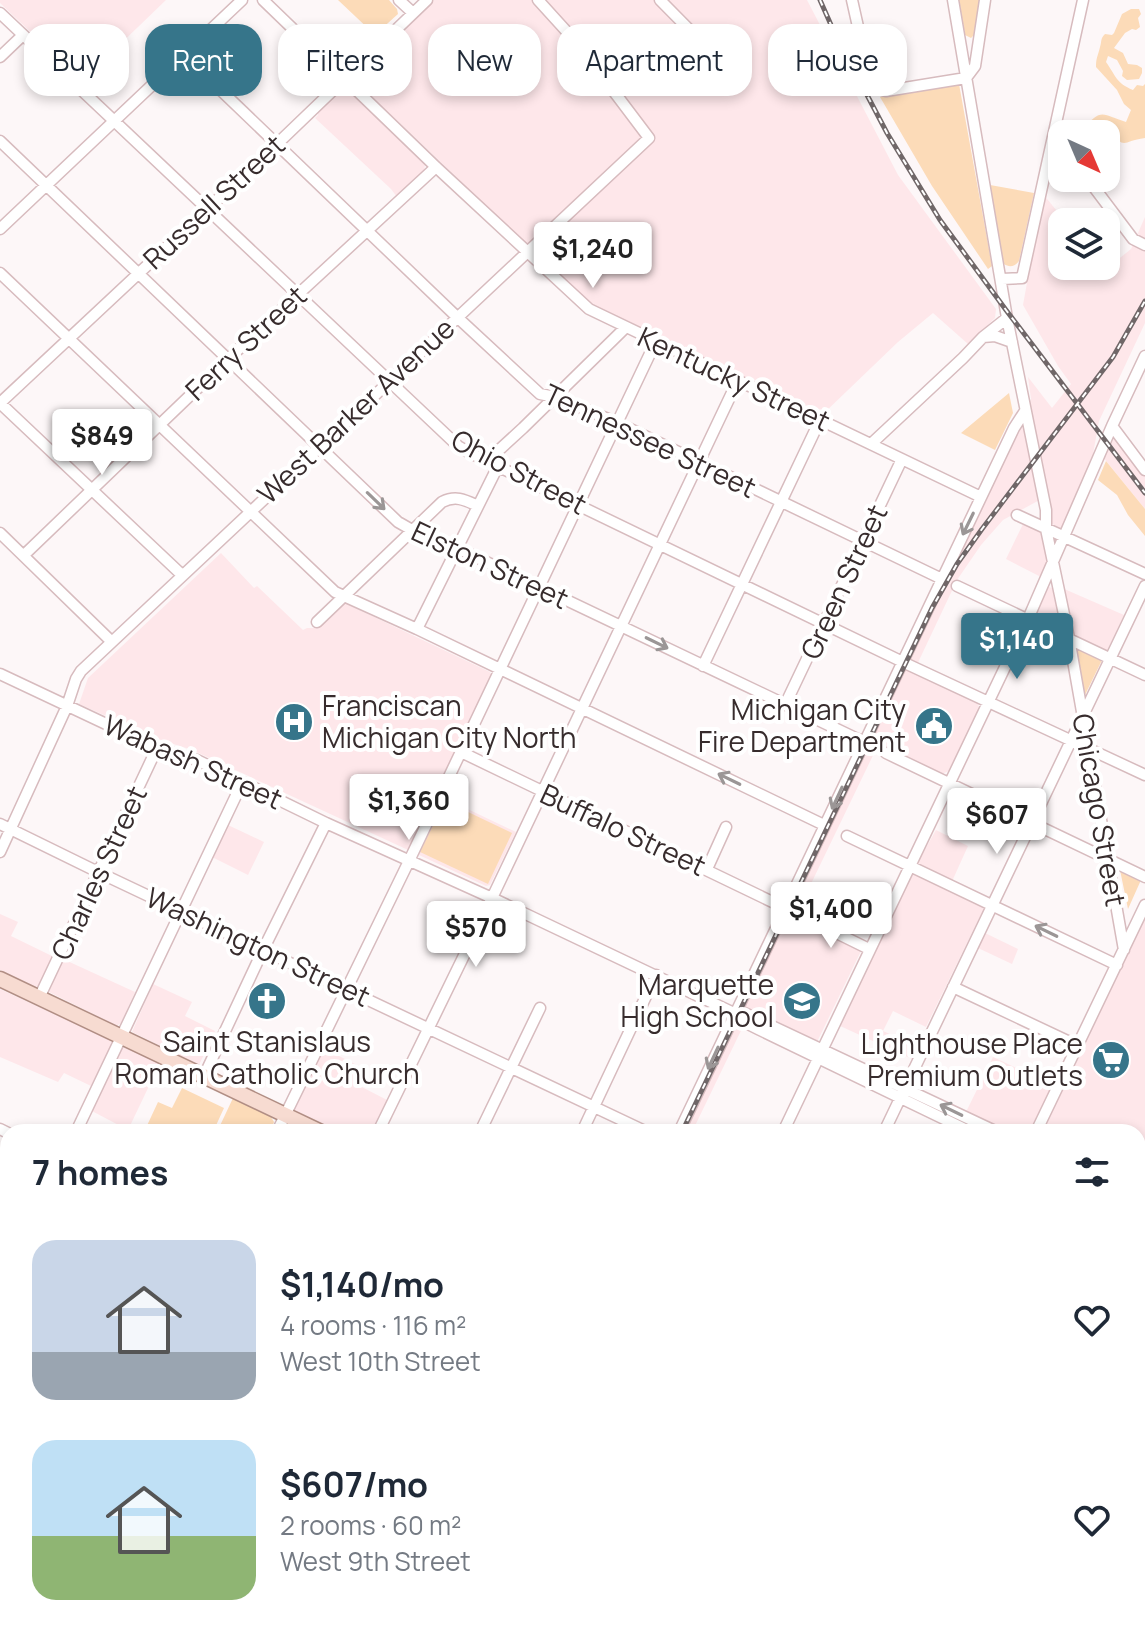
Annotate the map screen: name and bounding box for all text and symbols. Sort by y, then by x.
chip: Buy [24,24,129,96]
chip: Rent [145,24,262,96]
chip: Filters [278,24,412,96]
chip: New [428,24,541,96]
chip: Apartment [557,24,752,96]
chip: House [768,24,907,96]
north arrow [1048,120,1120,192]
map controls [1048,120,1120,280]
street label: Russell Street [134,126,292,277]
button: layers [1048,208,1120,280]
pin: $1,240 [528,222,658,290]
text: $1,240 [552,230,634,266]
street label: Ferry Street [177,276,314,408]
street label: West Barker Avenue [248,309,462,512]
street label: Kentucky Street [632,317,837,439]
street label: Tennessee Street [538,374,763,506]
pin: $849 [55,409,149,477]
text: $849 [70,417,134,453]
street label: Ohio Street [445,420,594,523]
one-way arrow [366,492,386,511]
street label: Green Street [791,498,895,665]
street label: Elston Street [406,511,575,617]
one-way arrow [960,511,975,535]
pin: $1,140 [952,613,1082,681]
text: $1,140 [979,621,1055,657]
one-way arrow [644,636,668,652]
place label: Franciscan Michigan City North [322,686,577,756]
place label: Michigan City Fire Department [698,690,906,760]
hospital icon: Franciscan Michigan City North [273,701,315,743]
street label: Wabash Street [98,705,289,817]
public building icon: Michigan City Fire Department [913,705,955,747]
street label: Chicago Street [1064,710,1136,909]
one-way arrow [717,771,741,786]
pin: $1,360 [344,774,474,842]
street label: Buffalo Street [535,774,712,884]
street label: Charles Street [41,779,155,966]
text: $1,360 [368,782,450,818]
one-way arrow [829,786,844,810]
pin: $607 [950,788,1044,856]
text: $607 [965,796,1029,832]
street label: Washington Street [140,877,377,1015]
pin: $1,400 [766,882,896,950]
text: $1,400 [789,890,873,926]
pin: $570 [429,901,523,969]
text: $570 [445,909,507,945]
one-way arrow [1035,923,1059,938]
place label: Marquette High School [620,965,774,1035]
church icon: Saint Stanislaus Roman Catholic Church [246,980,288,1022]
school or university icon: Marquette High School [781,980,823,1022]
place label: Saint Stanislaus Roman Catholic Church [114,1022,420,1092]
place label: Lighthouse Place Premium Outlets [861,1024,1083,1094]
supermarket icon: Lighthouse Place Premium Outlets [1090,1039,1132,1081]
one-way arrow [705,1046,720,1070]
one-way arrow [939,1102,963,1117]
text: 7 homes [32,1149,168,1195]
icon: filters [1070,1150,1114,1194]
text: $1,140/mo [280,1261,444,1307]
icon: home [96,1272,192,1368]
icon: heart [1070,1298,1114,1342]
text: 4 rooms · 116 m² [280,1307,466,1343]
text: West 10th Street [280,1343,481,1379]
text: $607/mo [280,1461,428,1507]
icon: home [96,1472,192,1568]
icon: heart [1070,1498,1114,1542]
text: 2 rooms · 60 m² [280,1507,462,1543]
text: West 9th Street [280,1543,471,1579]

